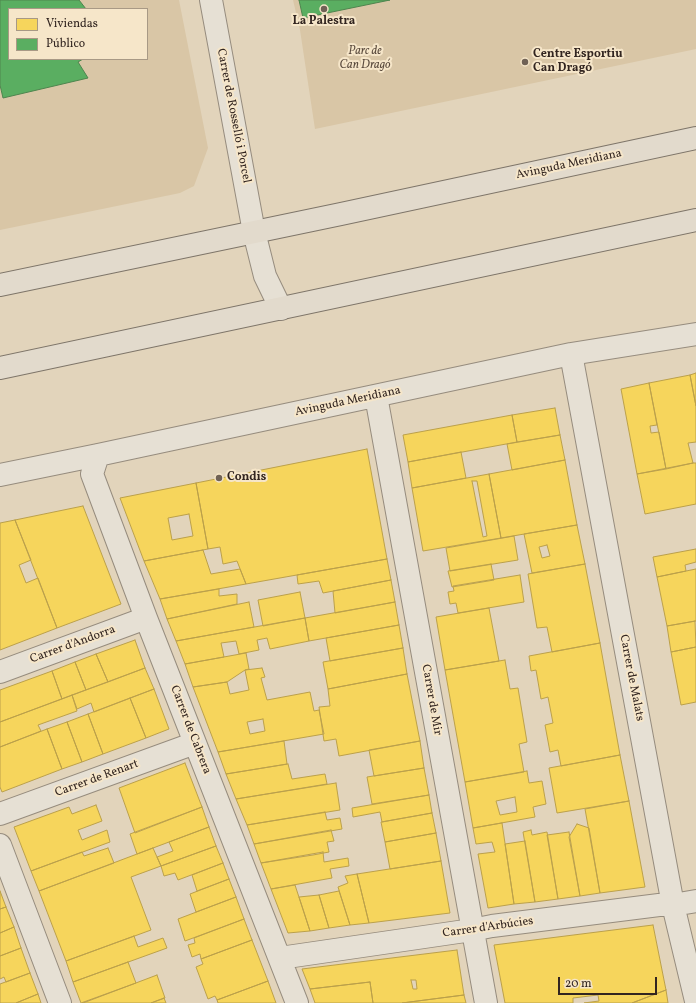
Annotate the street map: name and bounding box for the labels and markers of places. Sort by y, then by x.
marker: La Palestra [319,4,329,14]
place label: La Palestra [293,15,355,29]
place label: Centre Esportiu Can Dragó [533,48,622,76]
marker: Centre Esportiu Can Dragó [520,57,530,67]
place label: Condis [227,471,266,485]
marker: Condis [214,473,224,483]

